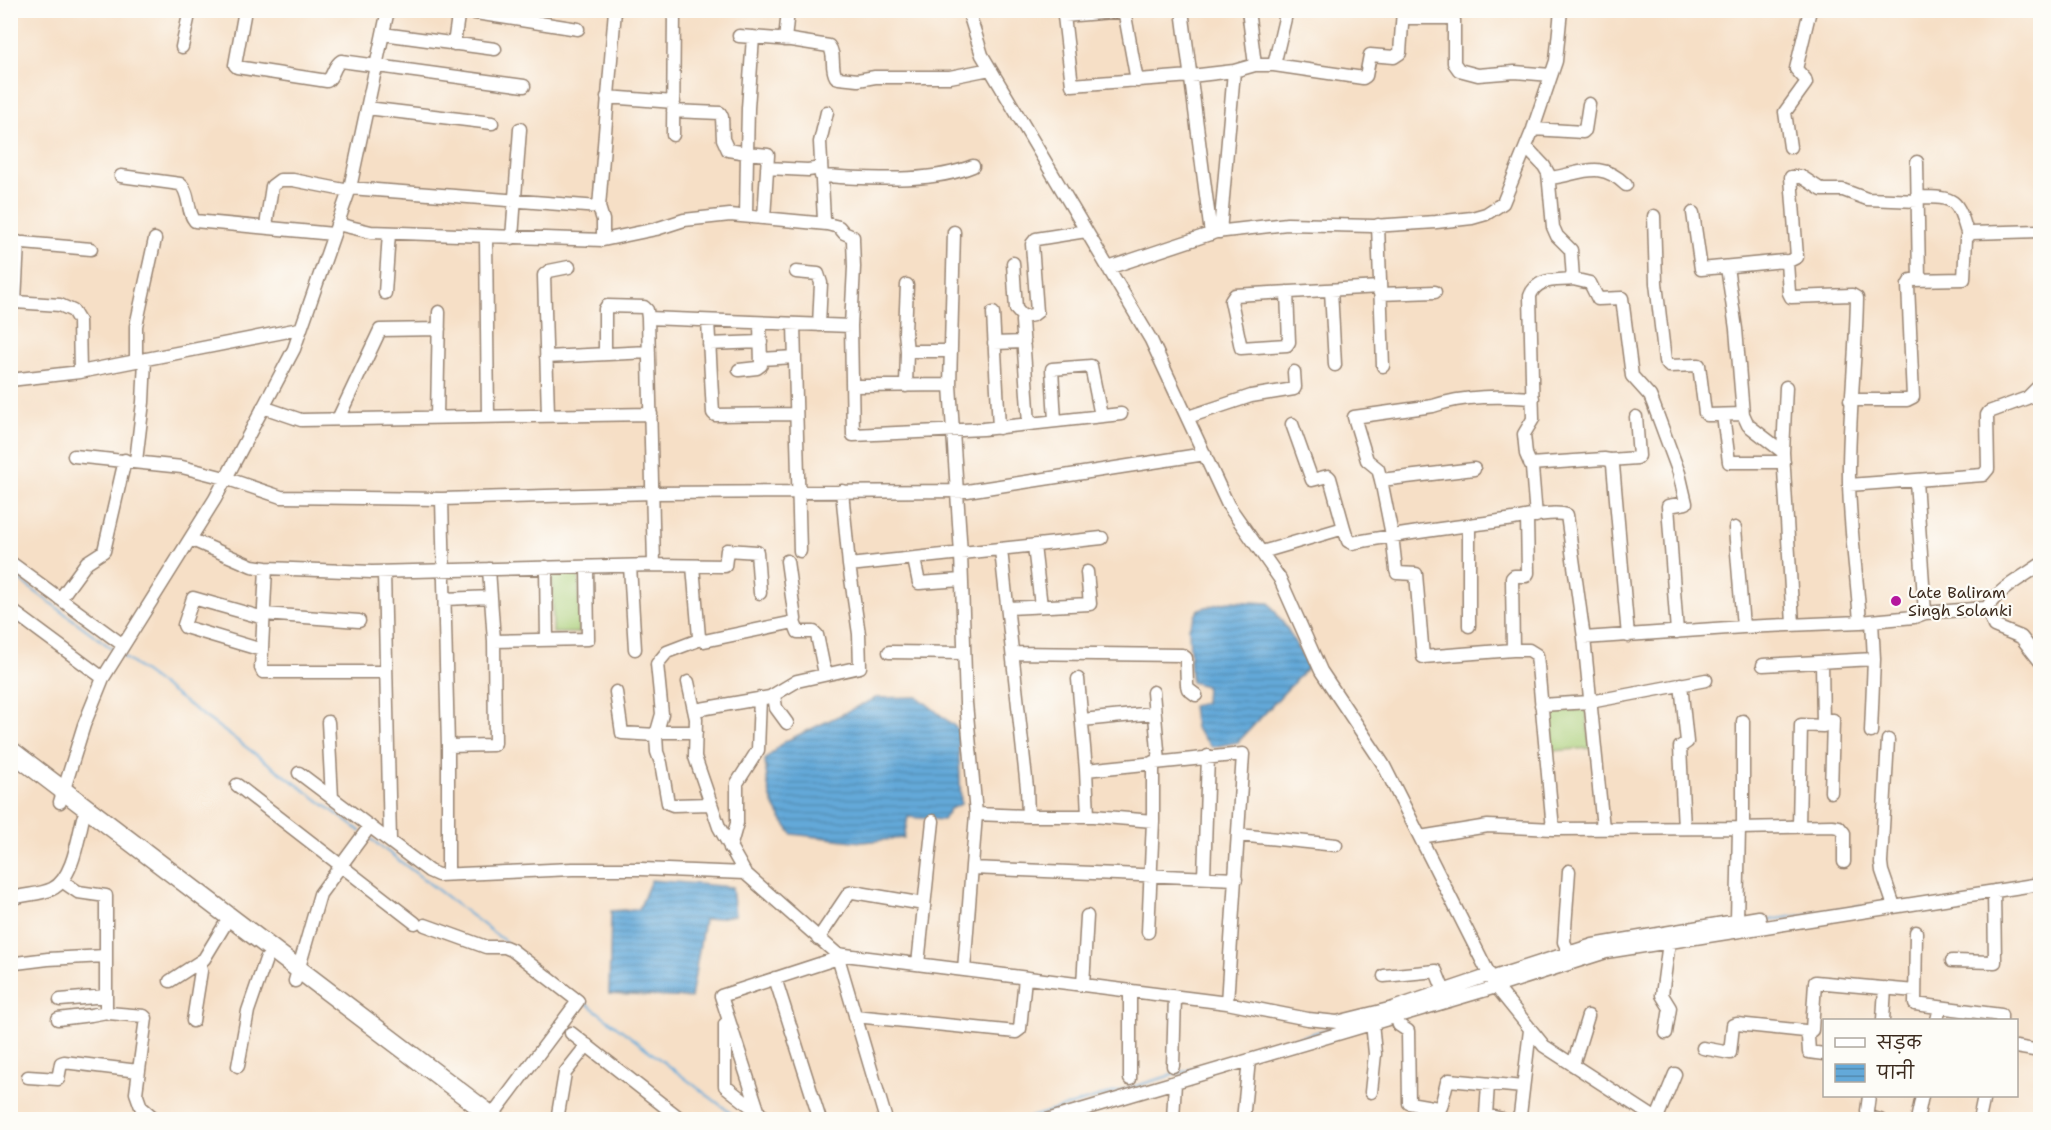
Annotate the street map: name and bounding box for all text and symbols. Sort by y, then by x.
place label: Late Baliram Singh Solanki [1908,582,2012,621]
marker: Late Baliram Singh Solanki [1889,594,1903,608]
legend [1823,1019,2018,1097]
text: सड़क [1876,1031,1922,1055]
text: पानी [1876,1059,1915,1085]

